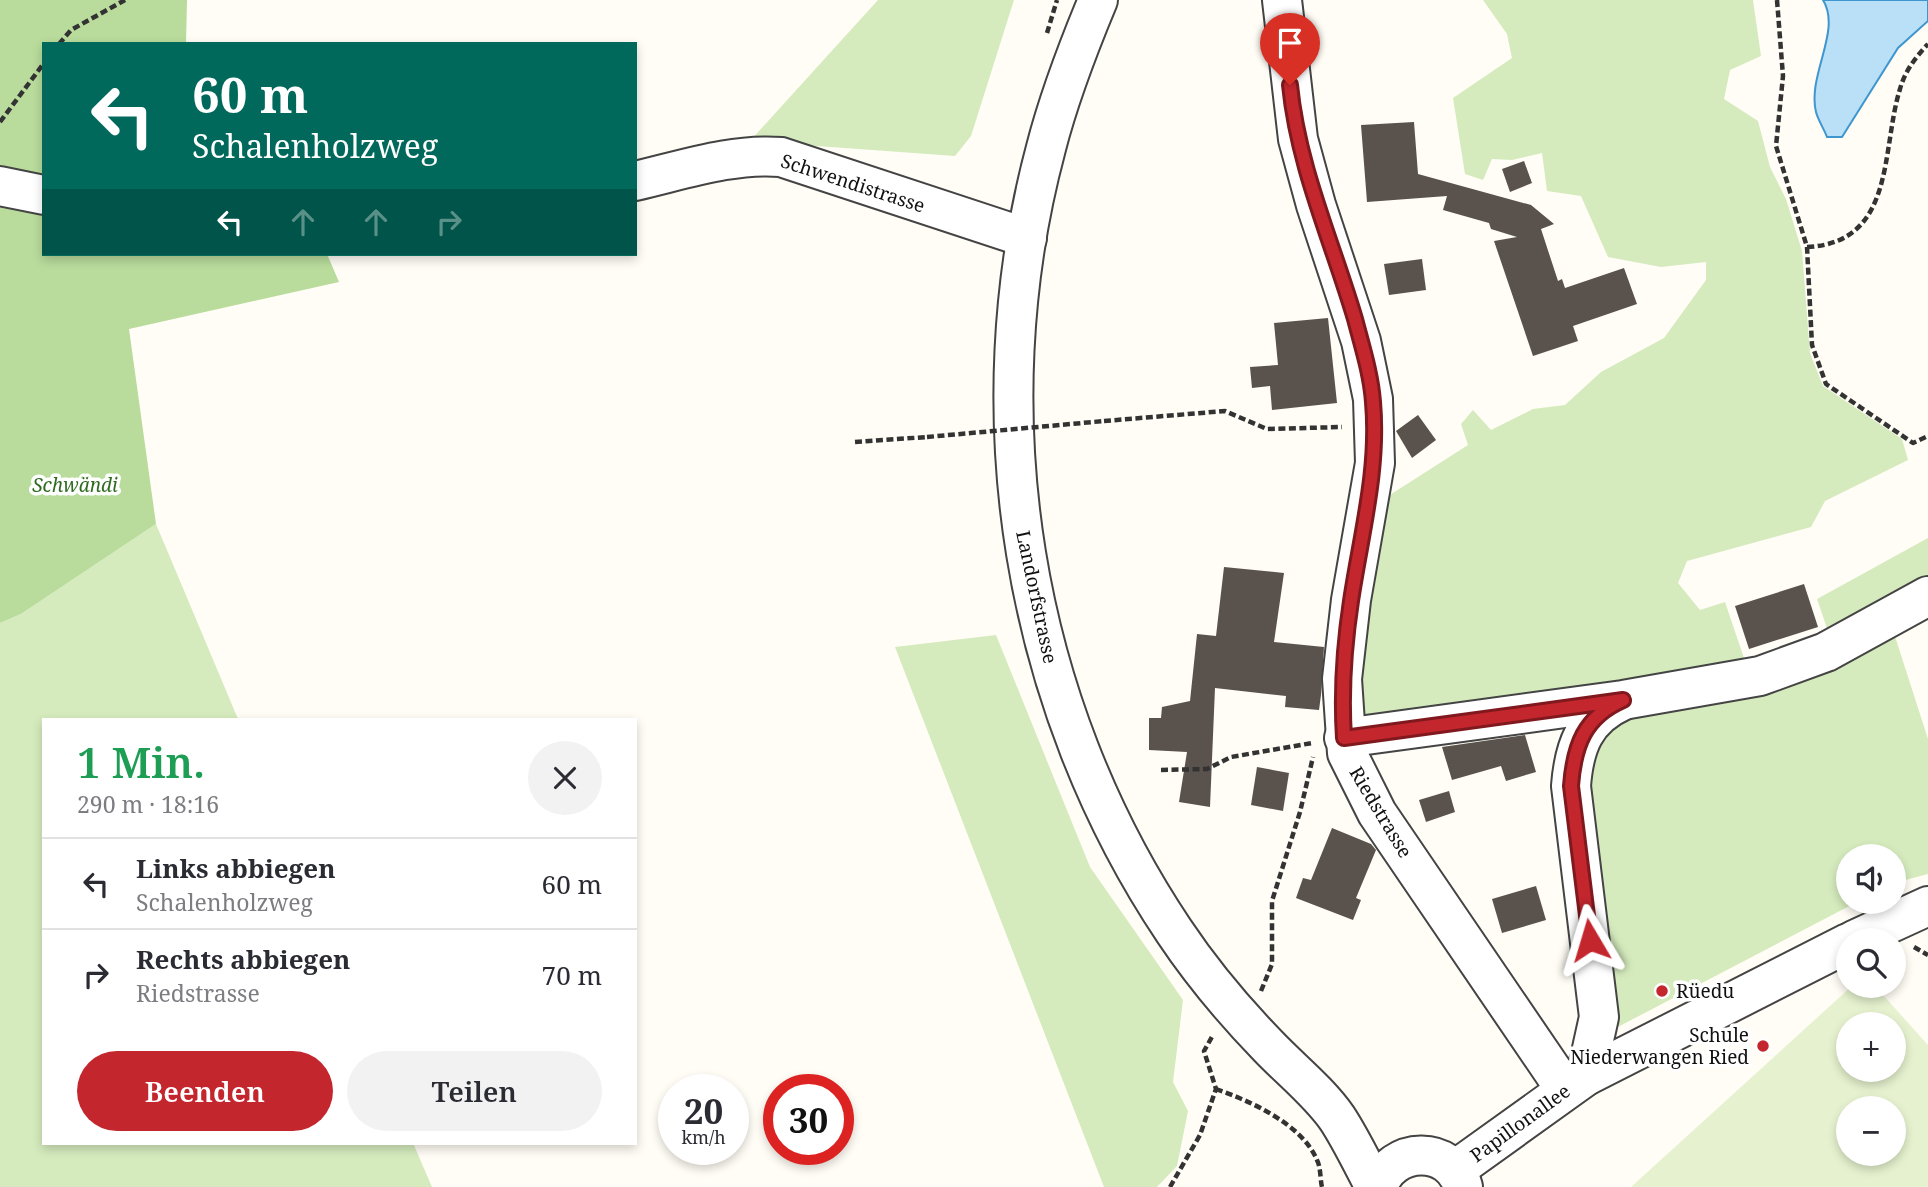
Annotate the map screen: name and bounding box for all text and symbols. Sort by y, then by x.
pin [1260,13,1320,85]
icon: arrive [1271,24,1309,62]
text: 60 m [192,61,308,127]
icon: left [77,70,168,161]
text: Schalenholzweg [192,124,438,167]
street label: Schwendistrasse [778,147,928,219]
icon: left [211,203,249,241]
icon: ahead [284,203,322,241]
icon: ahead [357,203,395,241]
icon: right [430,203,468,241]
park label: Schwändi [32,472,118,498]
street label: Landorfstrasse [1010,528,1064,666]
text: 1 Min. [77,733,205,790]
button: close [528,741,602,815]
street label: Riedstrasse [1344,762,1418,862]
text: 290 m · 18:16 [77,788,219,820]
map controls [1836,844,1906,1166]
button: sound [1836,844,1906,914]
text: Links abbiegen [136,850,335,886]
icon: left [77,865,115,903]
text: 60 m [542,866,602,902]
text: Schalenholzweg [136,886,313,918]
position arrow [1553,903,1627,977]
button: search [1836,928,1906,998]
text: Rechts abbiegen [136,941,350,977]
icon: right [77,956,115,994]
text: 70 m [542,957,602,993]
text: Riedstrasse [136,977,260,1009]
place label: Rüedu [1676,978,1734,1004]
marker: Rüedu [1654,983,1670,999]
button: + [1836,1012,1906,1082]
place label: Schule Niederwangen Ried [1570,1022,1749,1070]
marker: Schule Niederwangen Ried [1755,1038,1771,1054]
button: Beenden [77,1051,333,1131]
button: Teilen [347,1051,602,1131]
speed limit sign: 30 [763,1074,854,1165]
street label: Papillonallee [1465,1078,1575,1168]
text: 20 [684,1087,723,1134]
button: − [1836,1096,1906,1166]
text: km/h [681,1125,726,1149]

